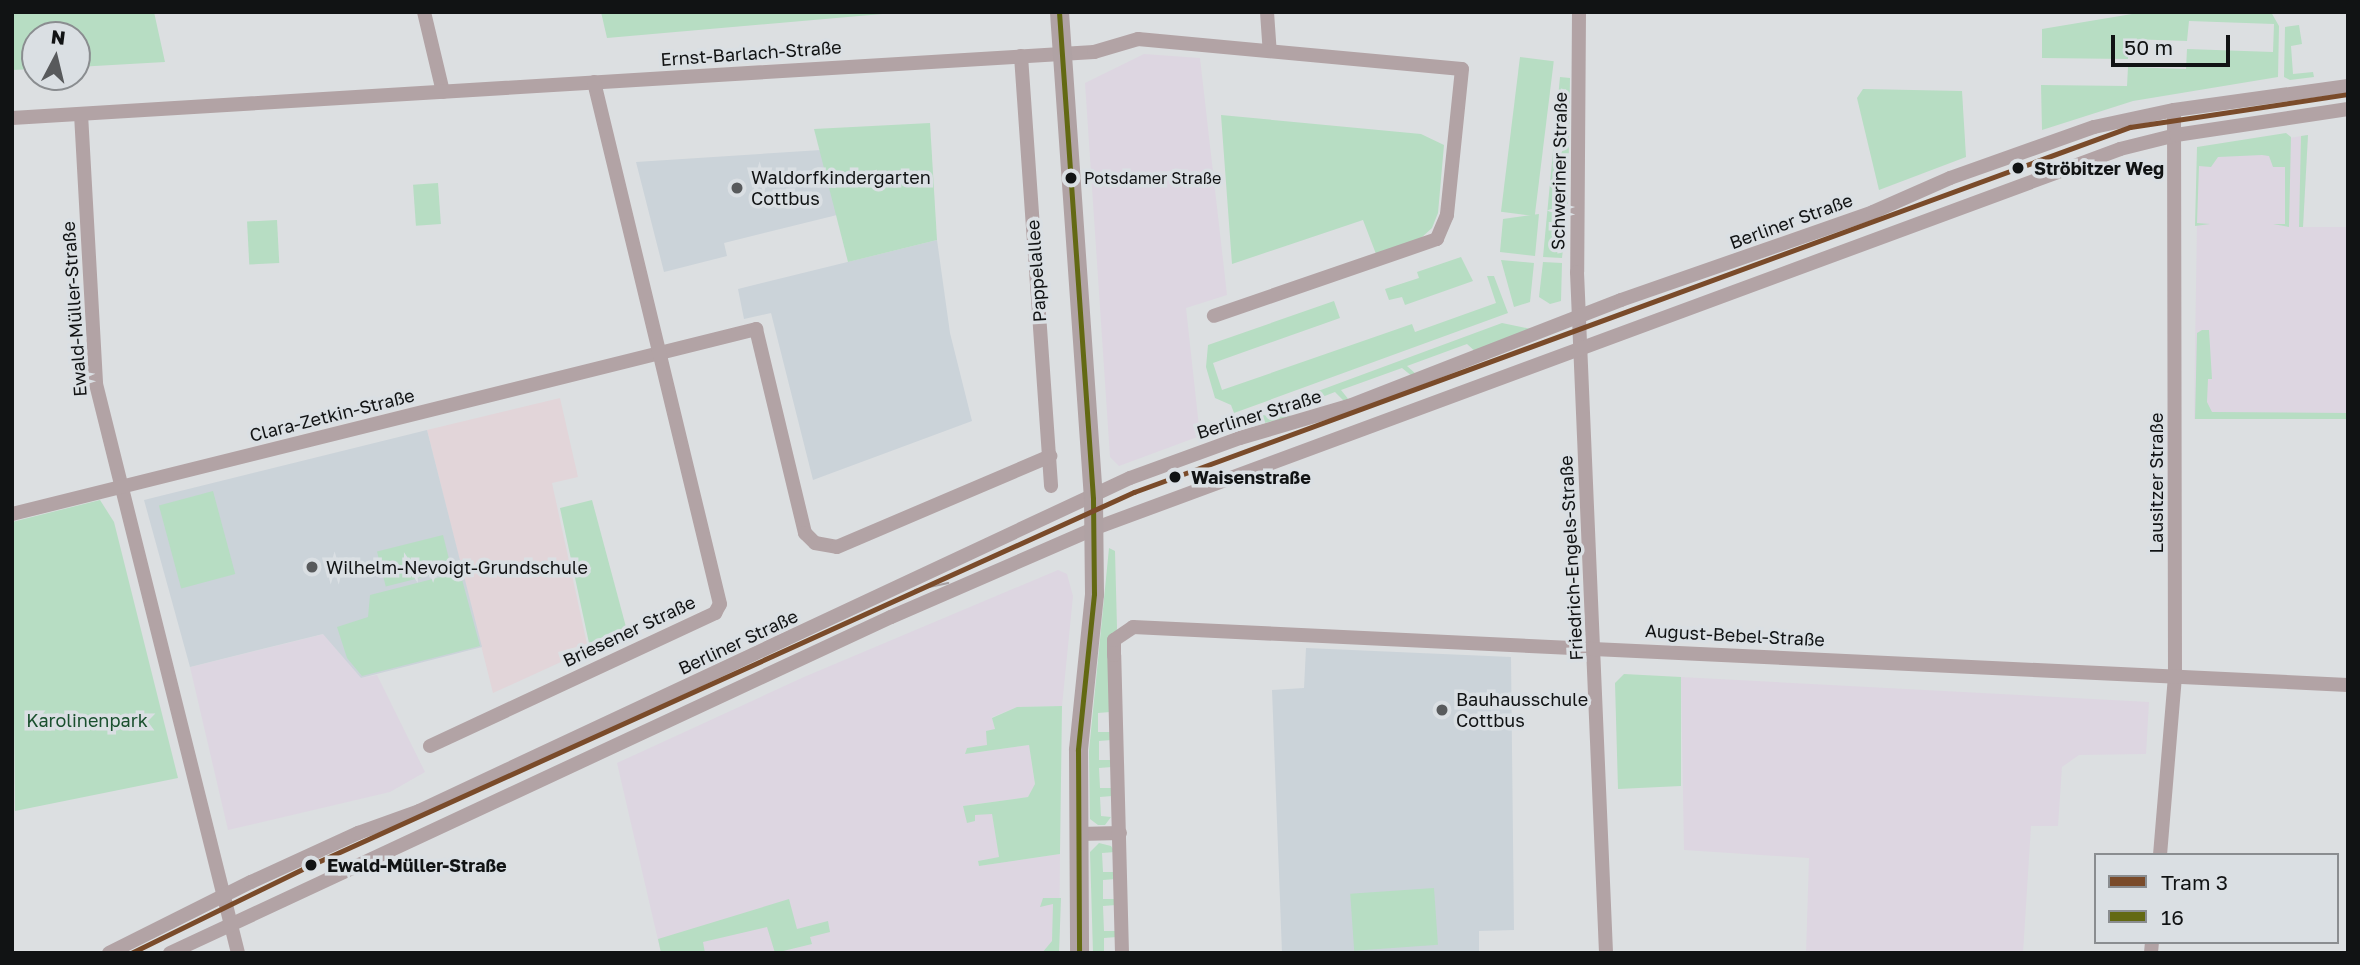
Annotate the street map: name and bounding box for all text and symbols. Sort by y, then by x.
north arrow [21,21,91,91]
scale bar [2115,21,2234,65]
text: N [50,24,67,49]
text: 50 m [2124,34,2173,60]
street label: Ernst-Barlach-Straße [660,36,842,70]
street label: Schweriner Straße [1547,92,1571,250]
place label: Ströbitzer Weg [2034,157,2164,179]
marker: Ströbitzer Weg [2008,158,2028,178]
place label: Waldorfkindergarten Cottbus [751,167,931,210]
place label: Potsdamer Straße [1084,168,1221,188]
marker: Potsdamer Straße [1064,171,1078,185]
marker: Waldorfkindergarten Cottbus [729,180,745,196]
street label: Berliner Straße [1727,189,1855,253]
street label: Pappelallee [1022,219,1050,323]
street label: Ewald-Müller-Straße [57,221,91,397]
street label: Clara-Zetkin-Straße [247,384,417,446]
street label: Berliner Straße [1194,385,1324,443]
street label: Lausitzer Straße [2145,413,2167,553]
street label: Friedrich-Engels-Straße [1555,455,1587,661]
place label: Waisenstraße [1191,466,1311,488]
marker: Waisenstraße [1165,467,1185,487]
place label: Wilhelm-Nevoigt-Grundschule [326,556,588,578]
marker: Wilhelm-Nevoigt-Grundschule [304,559,320,575]
street label: Briesener Straße [559,591,699,671]
street label: Berliner Straße [675,605,801,679]
street label: August-Bebel-Straße [1645,620,1825,650]
place label: Bauhausschule Cottbus [1456,689,1588,732]
marker: Bauhausschule Cottbus [1434,702,1450,718]
park label: Karolinenpark [26,709,148,731]
legend [2094,853,2339,944]
place label: Ewald-Müller-Straße [327,854,507,876]
marker: Ewald-Müller-Straße [301,855,321,875]
text: Tram 3 [2161,869,2228,895]
text: 16 [2161,904,2184,930]

